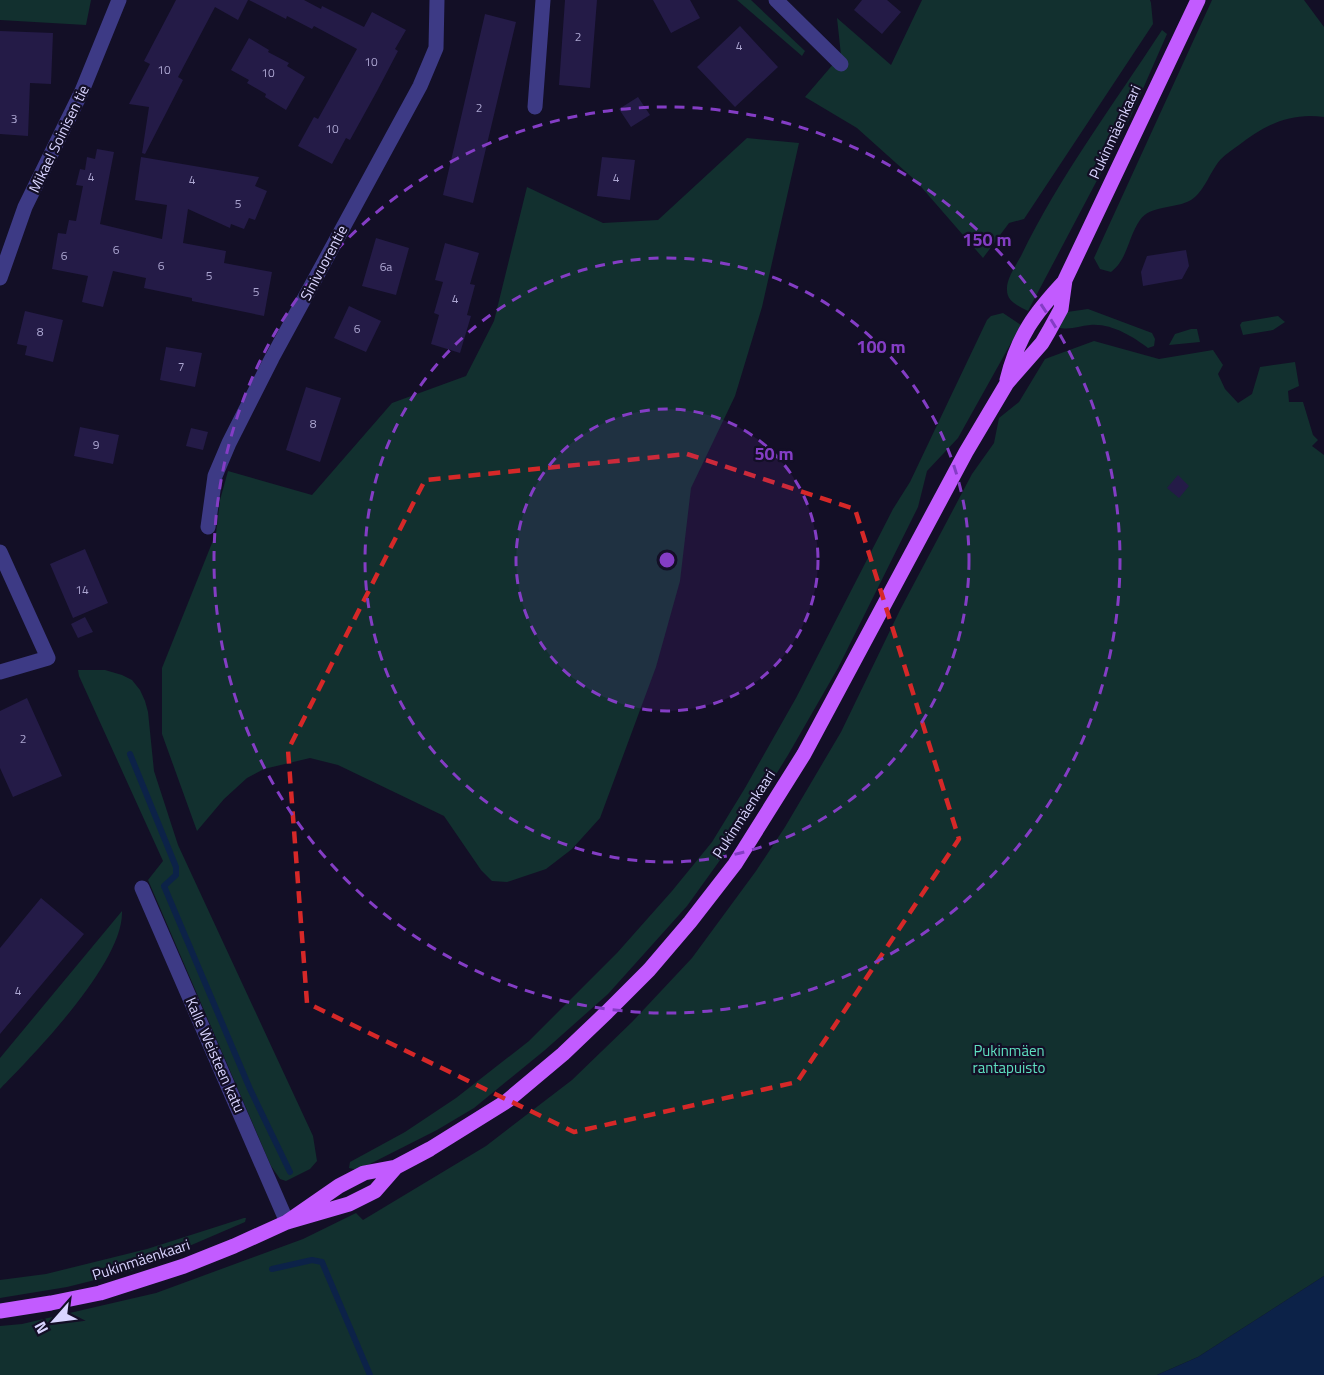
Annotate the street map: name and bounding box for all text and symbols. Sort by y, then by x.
house number: 2 [575,27,581,46]
house number: 4 [736,36,743,55]
house number: 10 [364,52,378,71]
house number: 10 [157,60,171,79]
house number: 10 [261,63,275,82]
street label: Mikael Soinisen tie [22,81,95,197]
street label: Pukinmäenkaari [1083,81,1146,183]
house number: 2 [476,98,482,117]
house number: 3 [11,109,17,128]
house number: 10 [325,119,339,138]
house number: 4 [88,167,95,186]
house number: 4 [613,168,620,187]
house number: 4 [189,170,196,189]
house number: 5 [235,194,242,213]
street label: Sinivuorentie [294,221,353,305]
text: 150 m [962,226,1012,253]
house number: 6 [113,240,120,259]
house number: 6 [61,246,68,265]
house number: 6 [158,256,165,275]
house number: 6a [380,257,392,276]
house number: 5 [206,266,213,285]
house number: 5 [253,282,260,301]
house number: 4 [452,289,459,308]
house number: 6 [354,319,361,338]
house number: 8 [37,322,44,341]
text: 100 m [856,333,906,360]
house number: 7 [178,357,184,376]
house number: 8 [310,414,317,433]
house number: 9 [93,435,100,454]
text: 50 m [754,440,794,467]
centre of rings [657,550,677,570]
house number: 14 [75,580,89,599]
house number: 2 [20,729,26,748]
street label: Pukinmäenkaari [706,765,781,863]
house number: 4 [15,981,22,1000]
street label: Kalle Weisteen katu [180,993,251,1116]
park label: Pukinmäen rantapuisto [973,1039,1045,1079]
street label: Pukinmäenkaari [89,1233,193,1286]
north arrow [24,1291,84,1351]
text: N [28,1318,54,1339]

